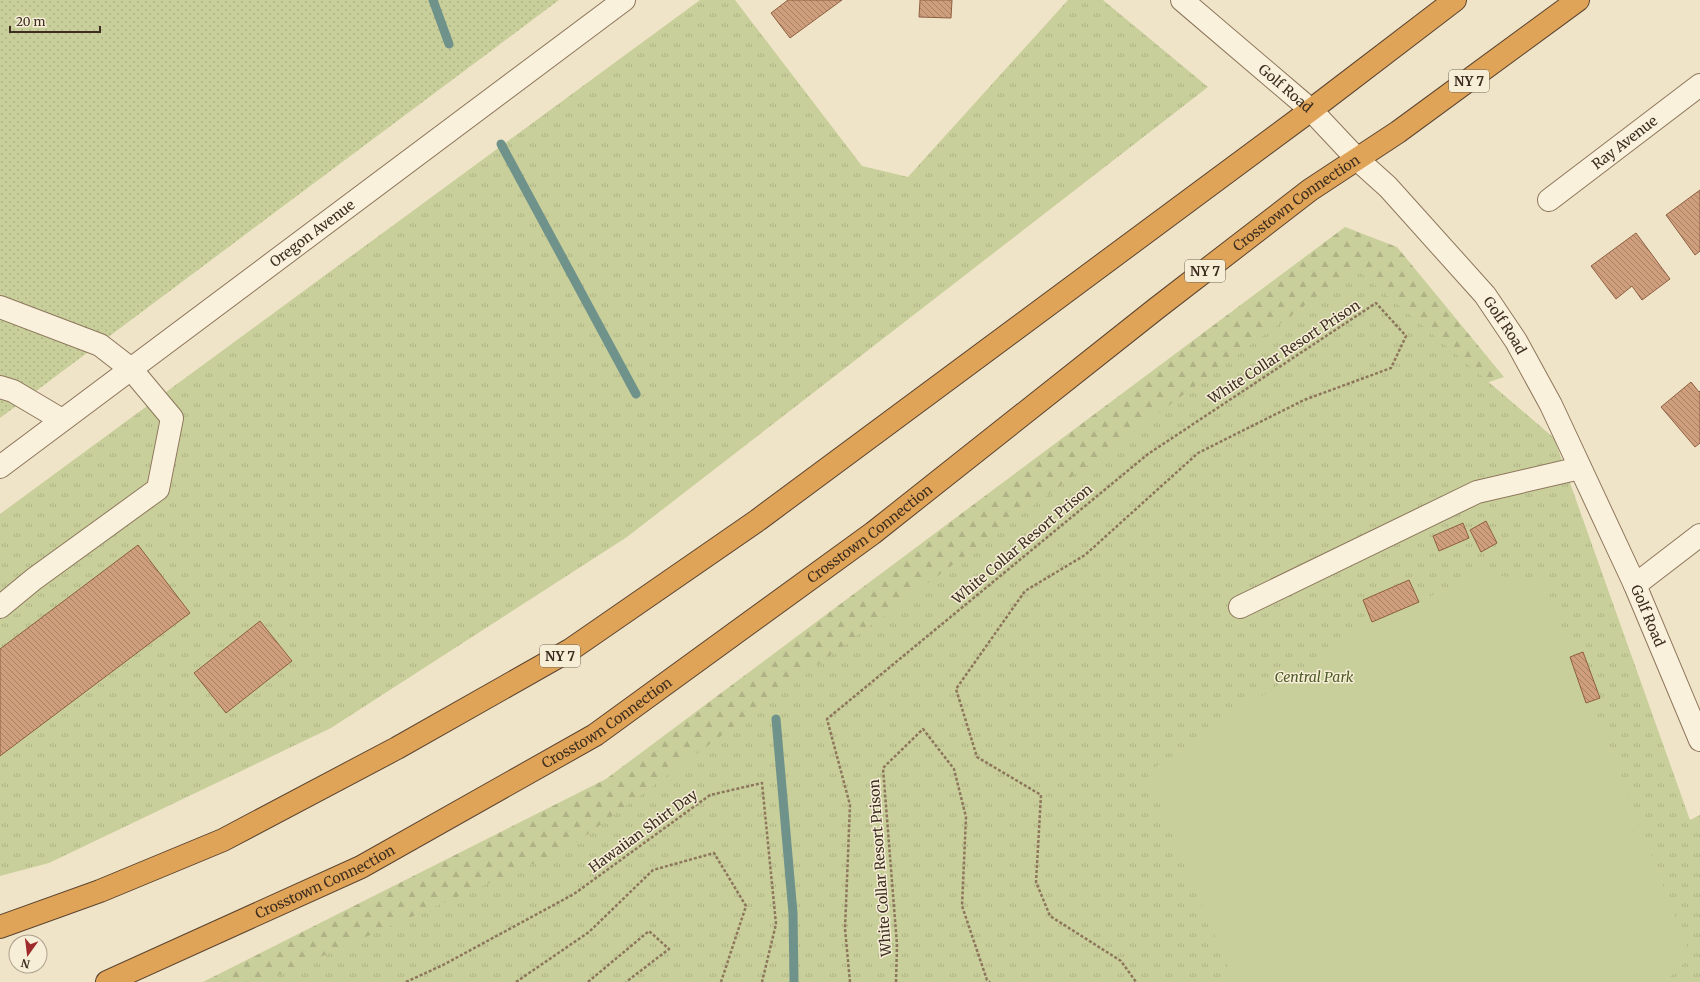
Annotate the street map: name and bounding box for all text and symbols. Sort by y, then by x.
scale bar [10,8,100,34]
text: 20 m [16,14,45,29]
street label: Golf Road [1255,60,1317,117]
road number: NY 7 [1449,70,1489,92]
street label: Ray Avenue [1588,112,1661,173]
street label: Crosstown Connection [1229,151,1363,255]
street label: Oregon Avenue [266,196,358,271]
road number: NY 7 [1185,260,1225,282]
street label: Golf Road [1480,293,1531,358]
street label: White Collar Resort Prison [1204,296,1363,408]
street label: Crosstown Connection [803,480,936,587]
street label: White Collar Resort Prison [947,480,1096,609]
street label: Golf Road [1627,582,1669,650]
road number: NY 7 [540,645,580,667]
park label: Central Park [1275,668,1354,686]
street label: Crosstown Connection [538,673,675,772]
street label: White Collar Resort Prison [865,779,895,958]
street label: Hawaiian Shirt Day [585,785,702,877]
street label: Crosstown Connection [252,841,398,923]
north arrow [8,934,48,974]
text: N [19,956,31,972]

